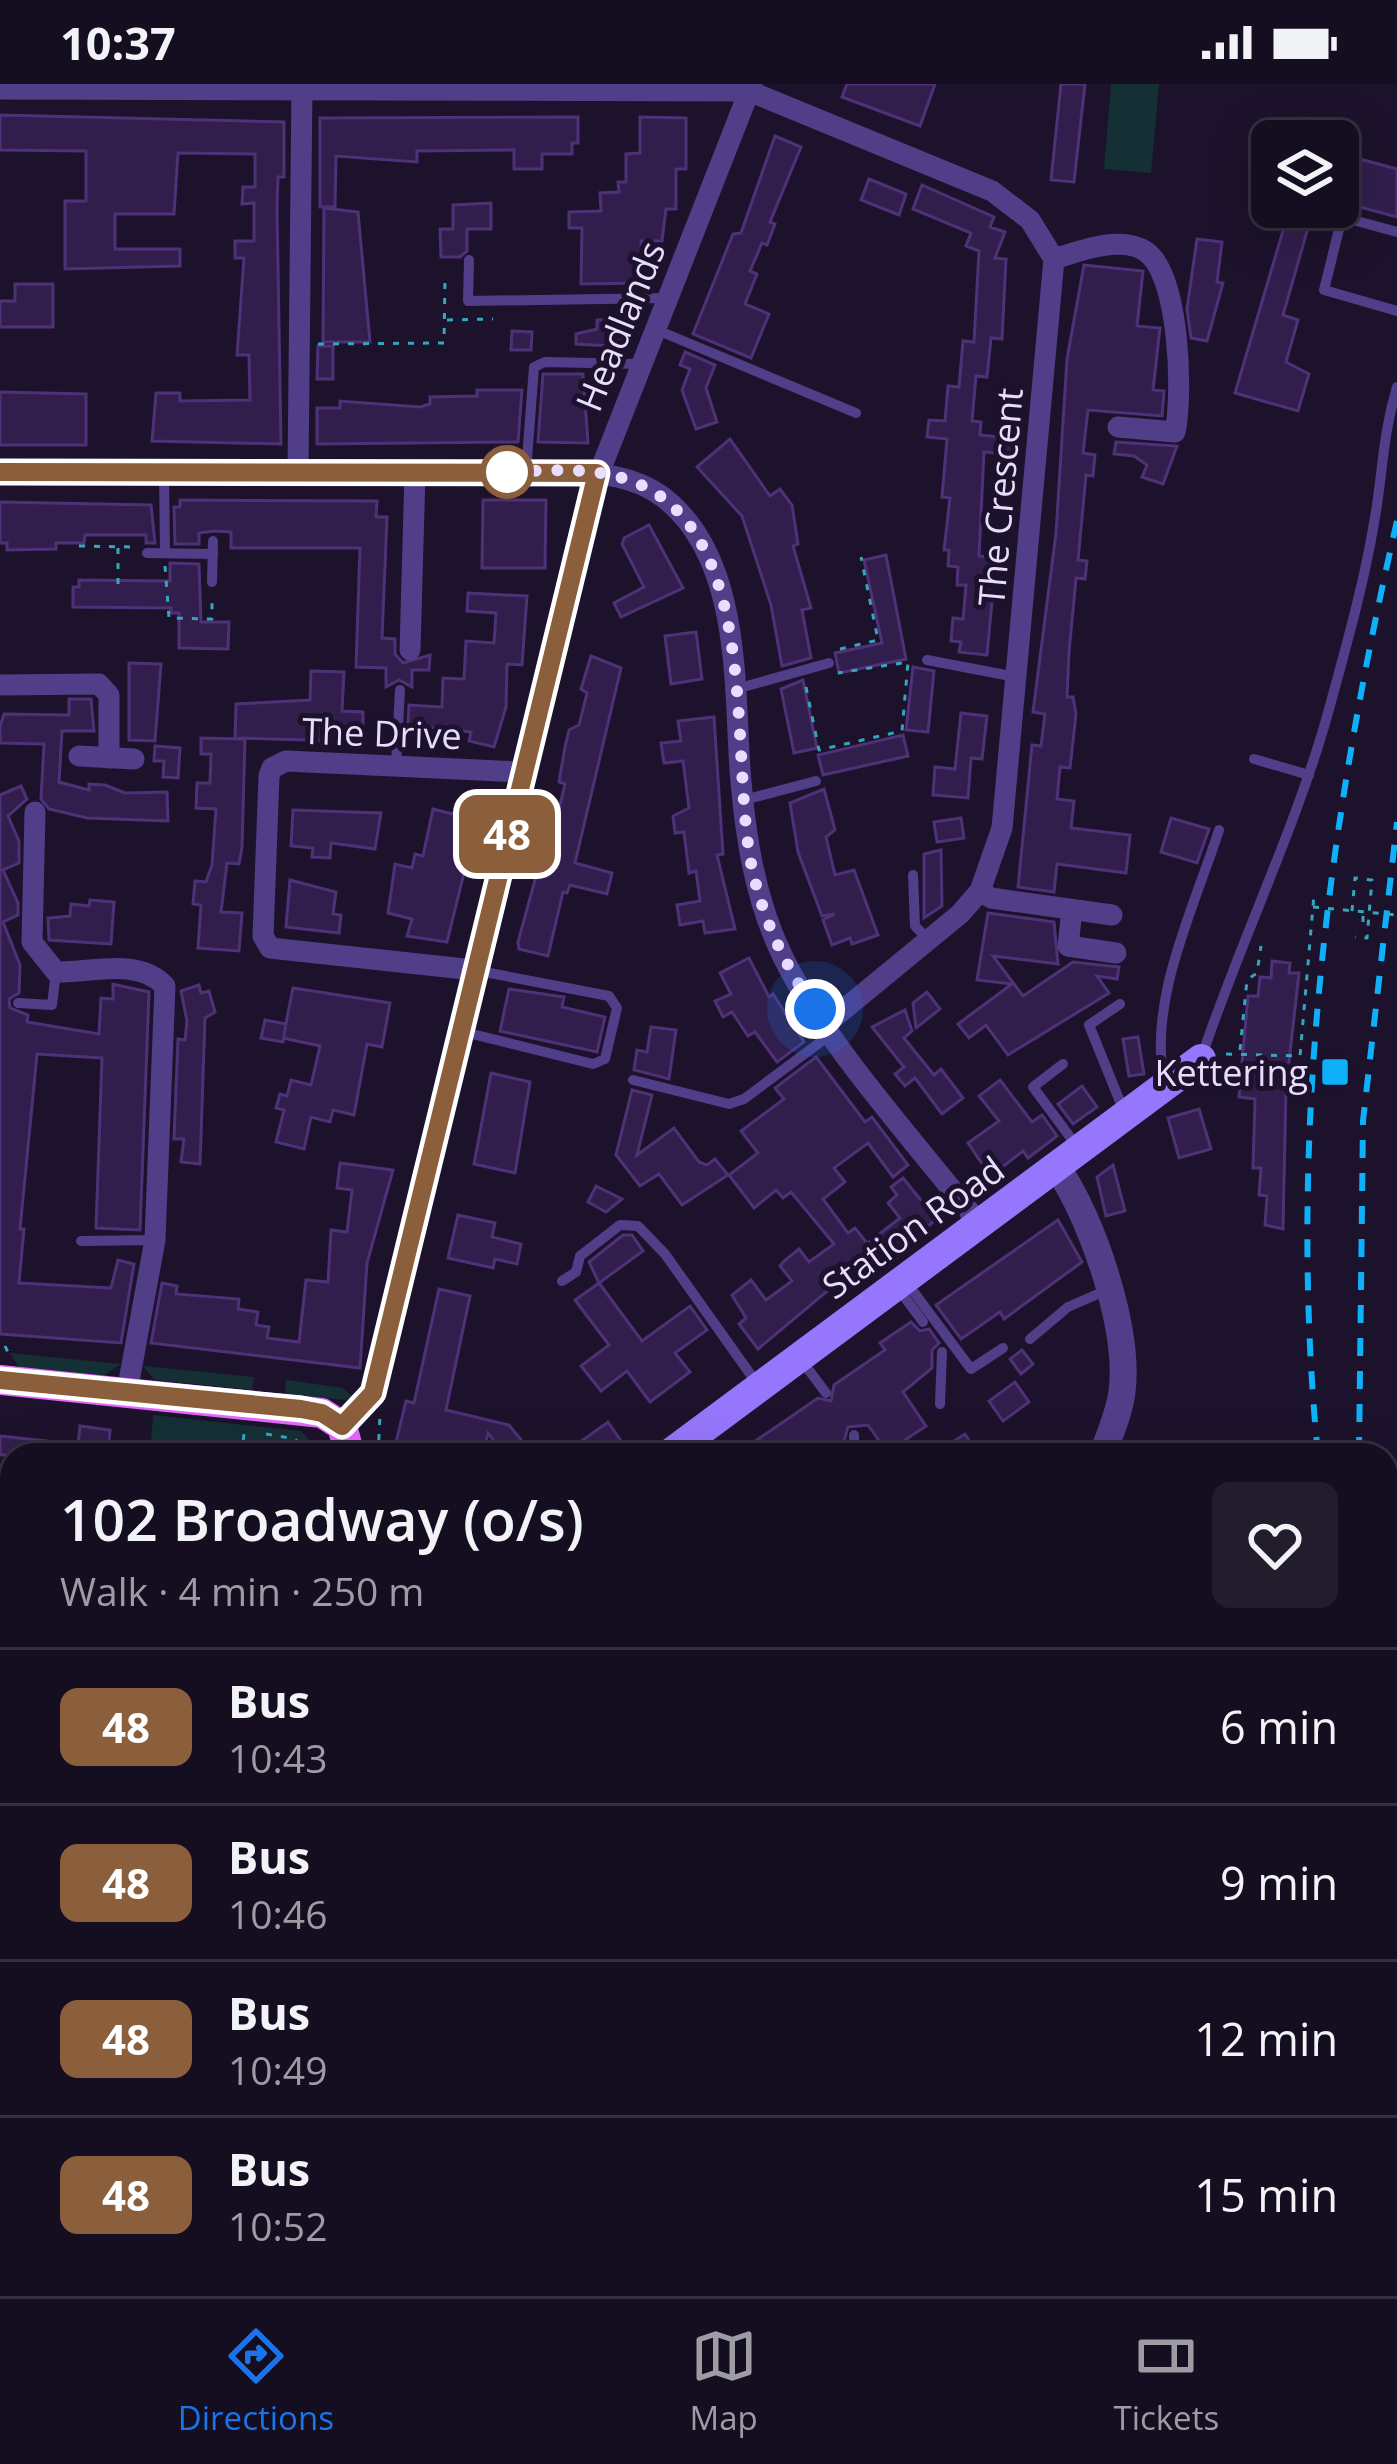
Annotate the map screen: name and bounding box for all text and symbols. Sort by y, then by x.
text: 10:37 [60,12,176,73]
map controls [1251,120,1359,228]
button: layers [1251,120,1359,228]
street label: Headlands [564,234,676,418]
street label: The Crescent [966,386,1034,608]
unlabelled marker [482,447,532,497]
street label: The Drive [301,706,463,760]
line badge: 48 [453,795,561,873]
text: 48 [483,805,531,862]
your location [785,979,845,1039]
place label: Kettering [1154,1048,1308,1097]
marker: Kettering [1319,1056,1351,1088]
street label: Station Road [812,1144,1014,1310]
text: 102 Broadway (o/s) [60,1480,584,1558]
button: heart [1212,1482,1338,1608]
text: Walk · 4 min · 250 m [60,1564,424,1617]
text: Bus [228,1670,310,1731]
text: 6 min [1220,1696,1338,1757]
text: 48 [102,1698,150,1755]
text: 10:43 [228,1731,327,1784]
text: Bus [228,1826,310,1887]
text: 9 min [1220,1852,1338,1913]
text: 48 [102,1854,150,1911]
text: 10:46 [228,1887,327,1940]
text: Bus [228,1982,310,2043]
text: 12 min [1194,2008,1338,2069]
text: 48 [102,2010,150,2067]
text: 10:49 [228,2043,327,2096]
text: Bus [228,2138,310,2199]
text: 15 min [1194,2164,1338,2225]
text: 48 [102,2166,150,2223]
text: 10:52 [228,2199,327,2252]
tab: Directions [178,2323,334,2440]
tab: Map [690,2323,758,2440]
tab: Tickets [1113,2323,1219,2440]

